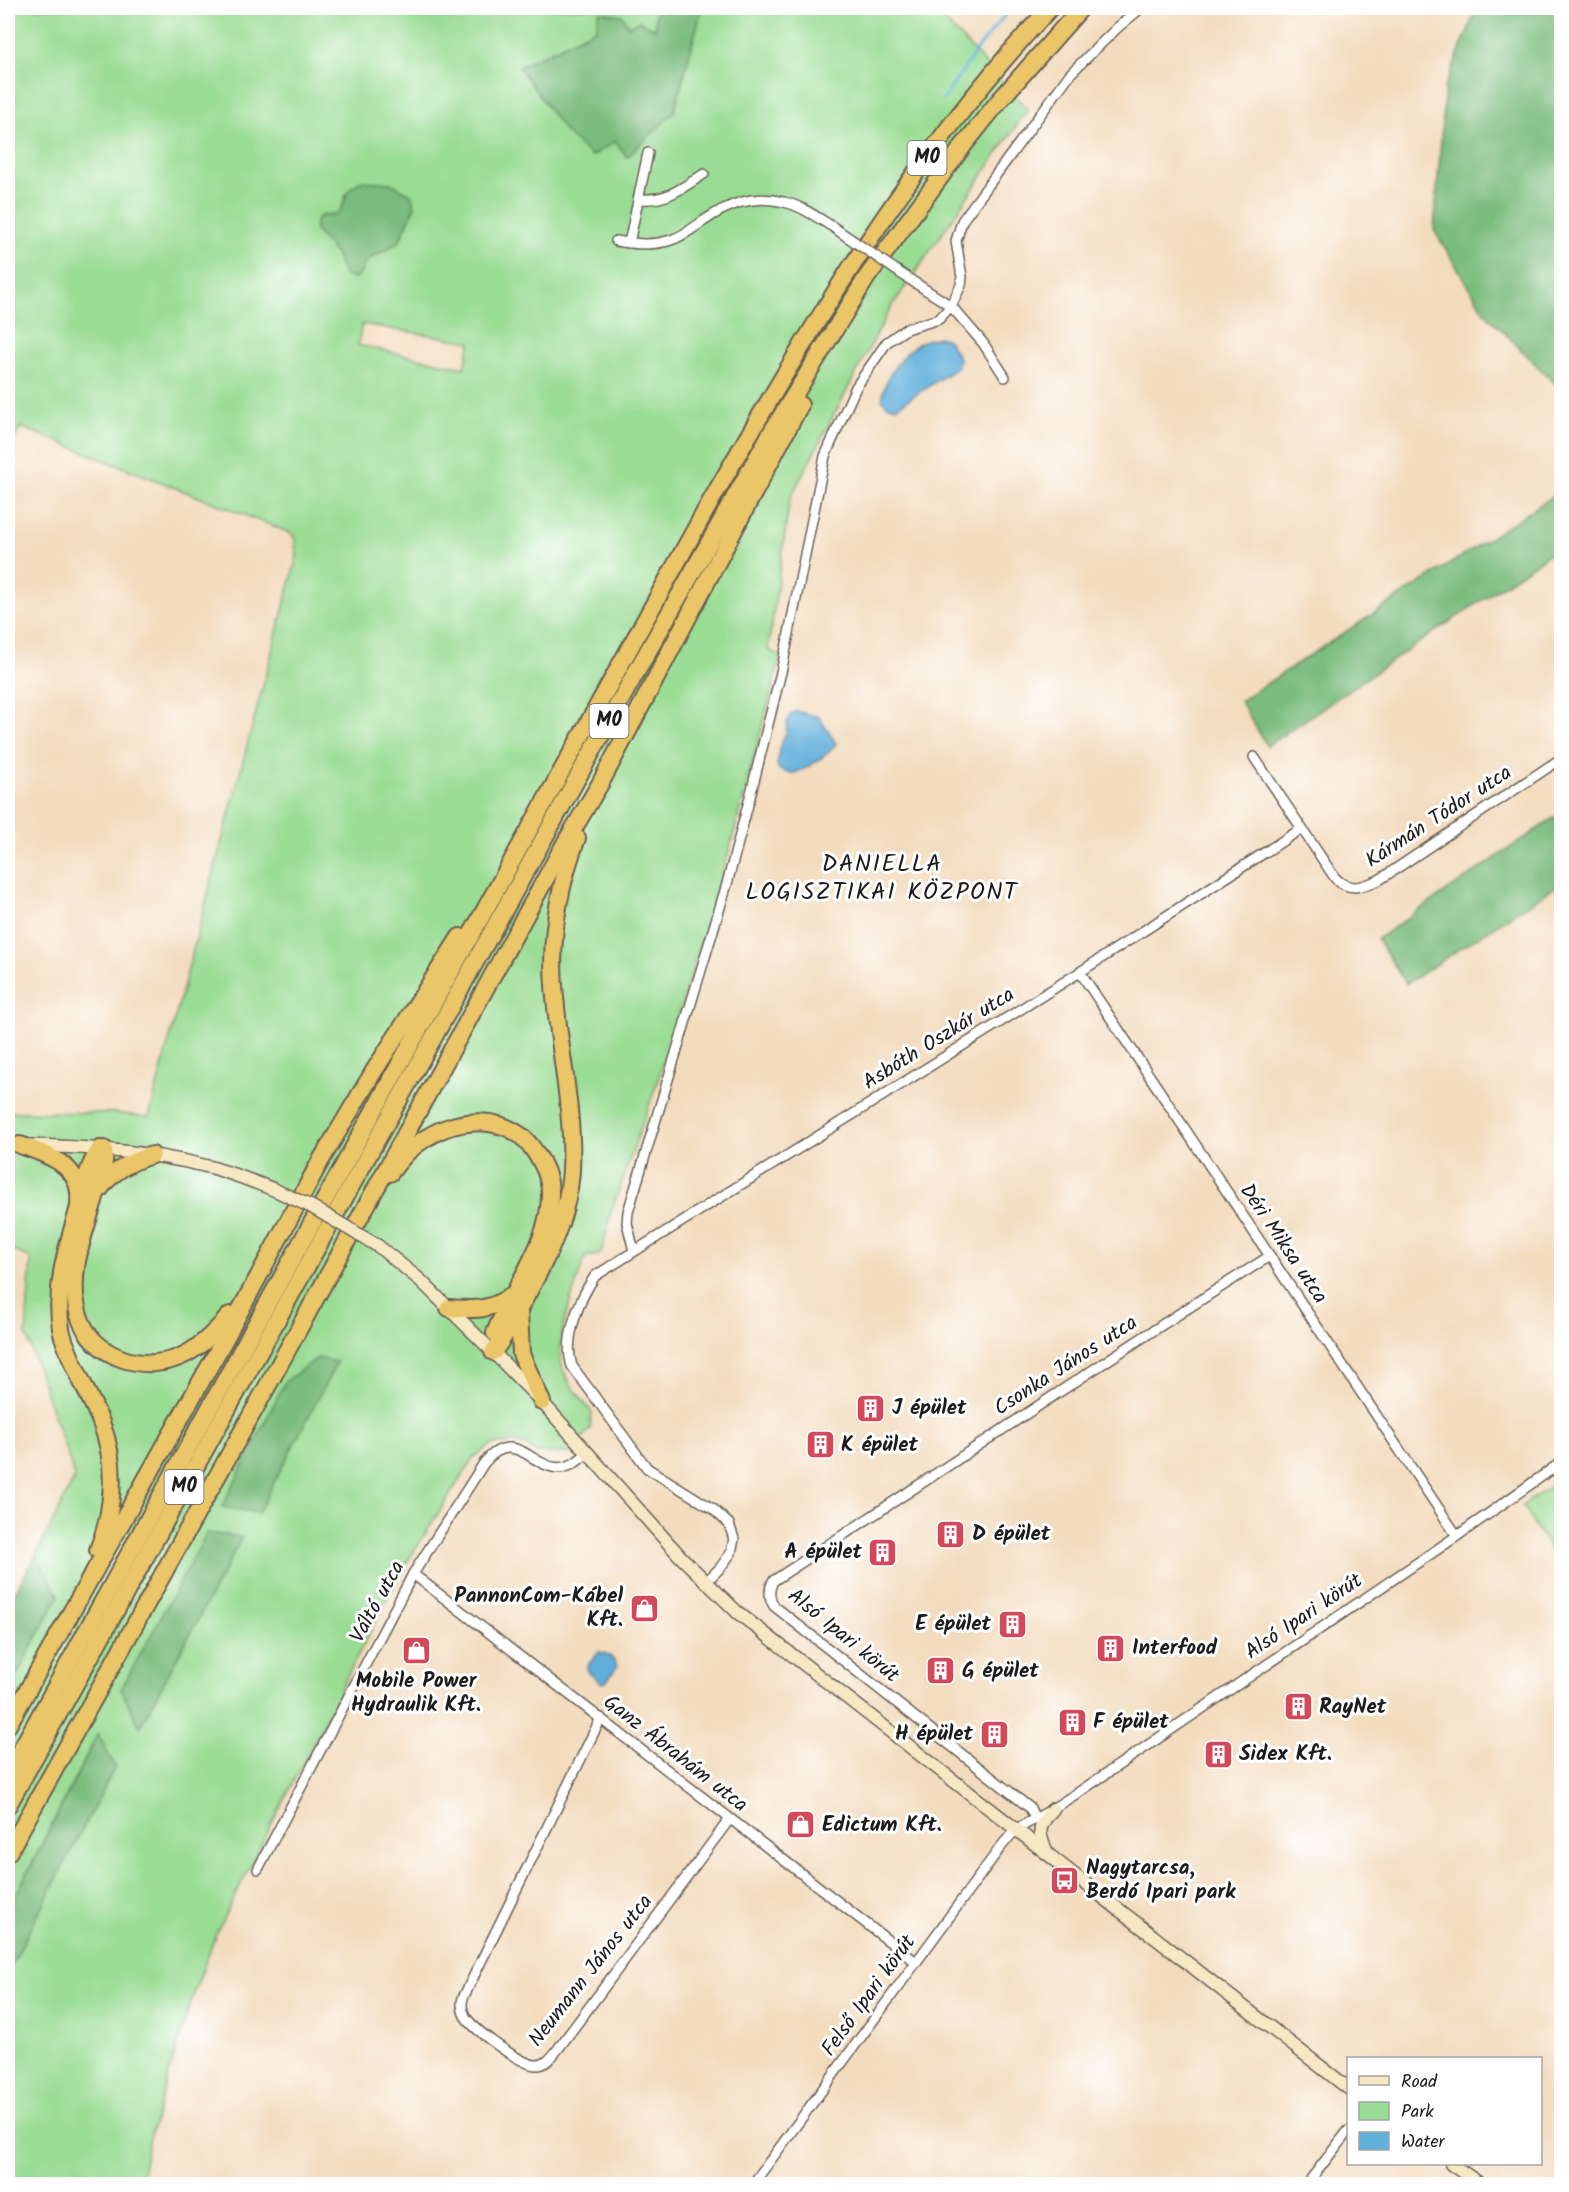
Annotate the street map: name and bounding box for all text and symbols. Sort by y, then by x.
road number: M0 [908,141,946,175]
road number: M0 [590,704,628,738]
street label: Kármán Tódor utca [1359,757,1519,877]
district label: DANIELLA LOGISZTIKAI KÖZPONT [746,845,1019,912]
street label: Asbóth Oszkár utca [857,979,1021,1099]
street label: Déri Miksa utca [1230,1177,1336,1311]
street label: Csonka János utca [988,1307,1144,1425]
building icon: J épület [855,1392,887,1424]
place label: J épület [892,1392,967,1425]
building icon: K épület [804,1429,836,1461]
place label: K épület [841,1429,918,1462]
road number: M0 [164,1470,204,1504]
building icon: D épület [935,1518,967,1550]
place label: D épület [972,1518,1051,1551]
place label: A épület [784,1536,863,1569]
building icon: A épület [867,1536,899,1568]
street label: Váltó utca [342,1555,414,1649]
street label: Alsó Ipari körút [1238,1565,1370,1669]
place label: PannonCom-Kábel Kft. [454,1580,623,1637]
street label: Alsó Ipari körút [780,1580,907,1692]
shop icon: PannonCom-Kábel Kft. [628,1592,660,1624]
place label: E épület [915,1608,992,1641]
building icon: E épület [996,1608,1028,1640]
building icon: Interfood [1095,1632,1127,1664]
place label: Interfood [1132,1632,1218,1665]
shop icon: Mobile Power Hydraulik Kft. [400,1634,432,1666]
building icon: G épület [925,1655,957,1687]
place label: G épület [962,1655,1039,1688]
place label: Mobile Power Hydraulik Kft. [351,1665,481,1722]
street label: Ganz Ábrahám utca [596,1687,754,1821]
building icon: RayNet [1282,1691,1314,1723]
place label: RayNet [1319,1691,1387,1724]
building icon: F épület [1056,1706,1088,1738]
place label: F épület [1093,1706,1169,1739]
place label: H épület [895,1718,974,1751]
building icon: H épület [978,1718,1010,1750]
building icon: Sidex Kft. [1202,1738,1234,1770]
place label: Sidex Kft. [1239,1738,1332,1771]
shop icon: Edictum Kft. [785,1809,817,1841]
place label: Edictum Kft. [822,1809,942,1842]
place label: Nagytarcsa, Berdó Ipari park [1086,1852,1236,1909]
bus stop icon: Nagytarcsa, Berdó Ipari park [1049,1864,1081,1896]
street label: Neumann János utca [521,1887,661,2055]
street label: Felső Ipari körút [813,1927,925,2064]
legend [1347,2057,1542,2165]
text: Road [1401,2068,1438,2097]
text: Park [1401,2098,1434,2127]
text: Water [1401,2128,1446,2157]

